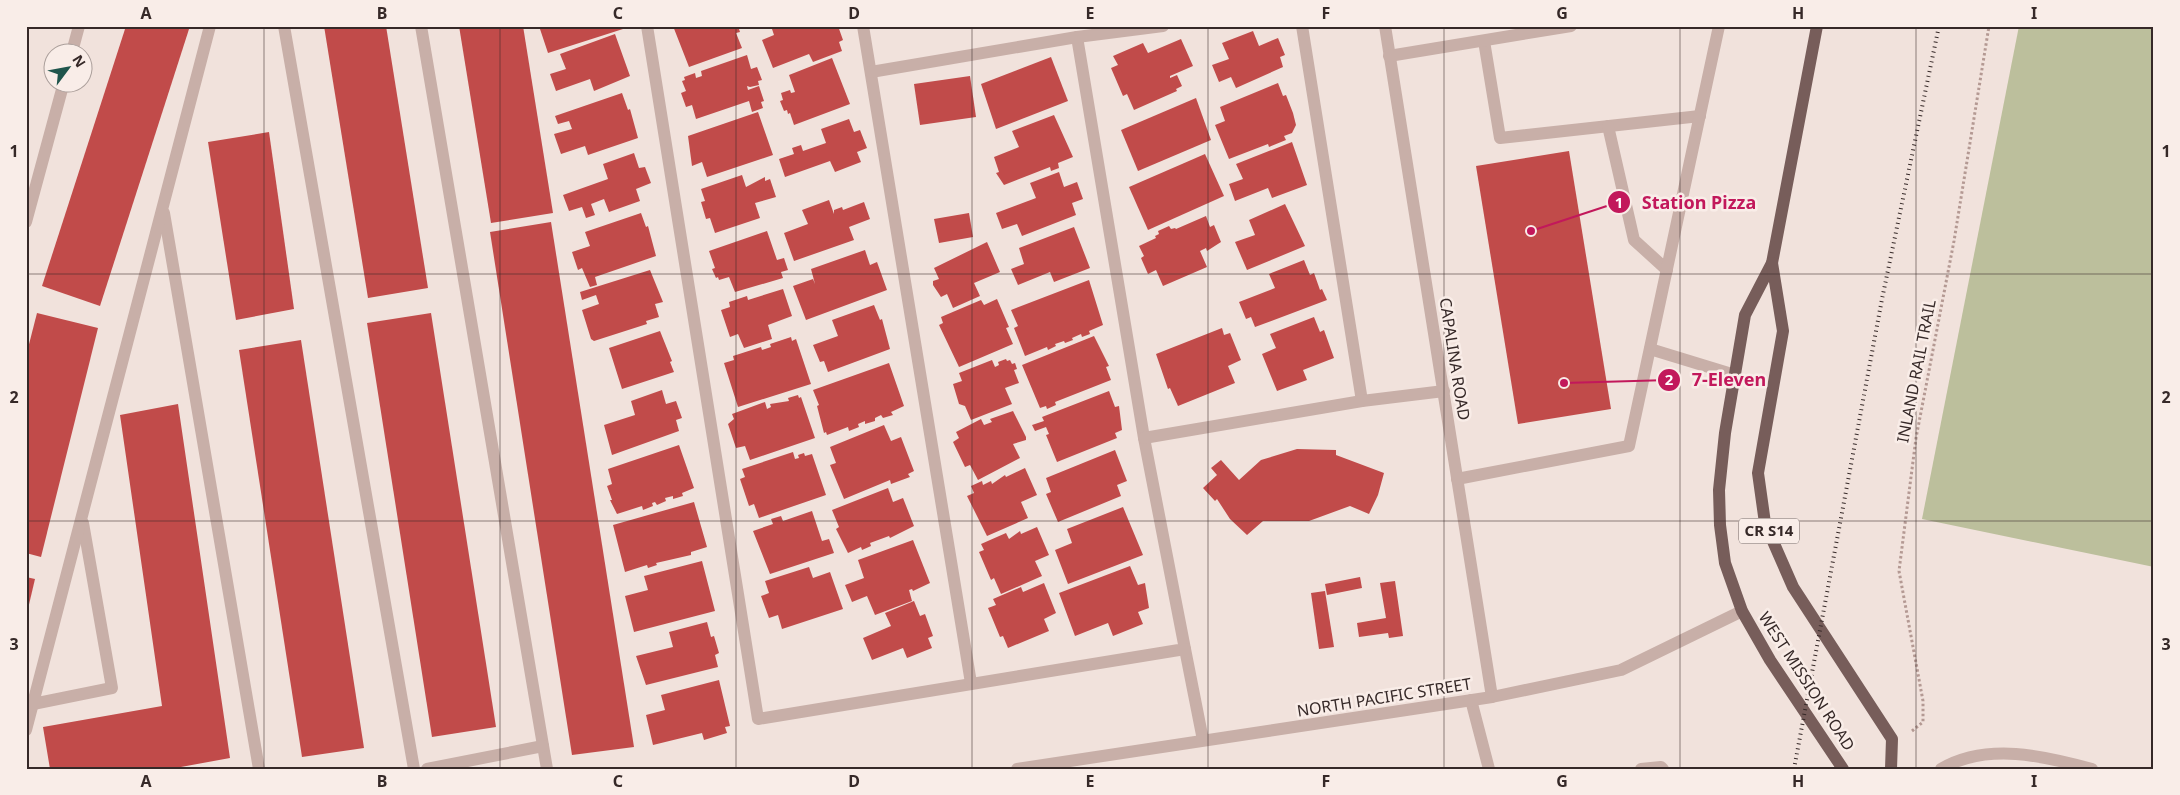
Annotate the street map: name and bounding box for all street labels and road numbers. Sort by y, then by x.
street label: CAPALINA ROAD [1434,296,1476,422]
street label: INLAND RAIL TRAIL [1891,298,1941,444]
road number: CR S14 [1739,518,1799,544]
street label: WEST MISSION ROAD [1754,607,1860,755]
street label: NORTH PACIFIC STREET [1295,672,1473,722]

